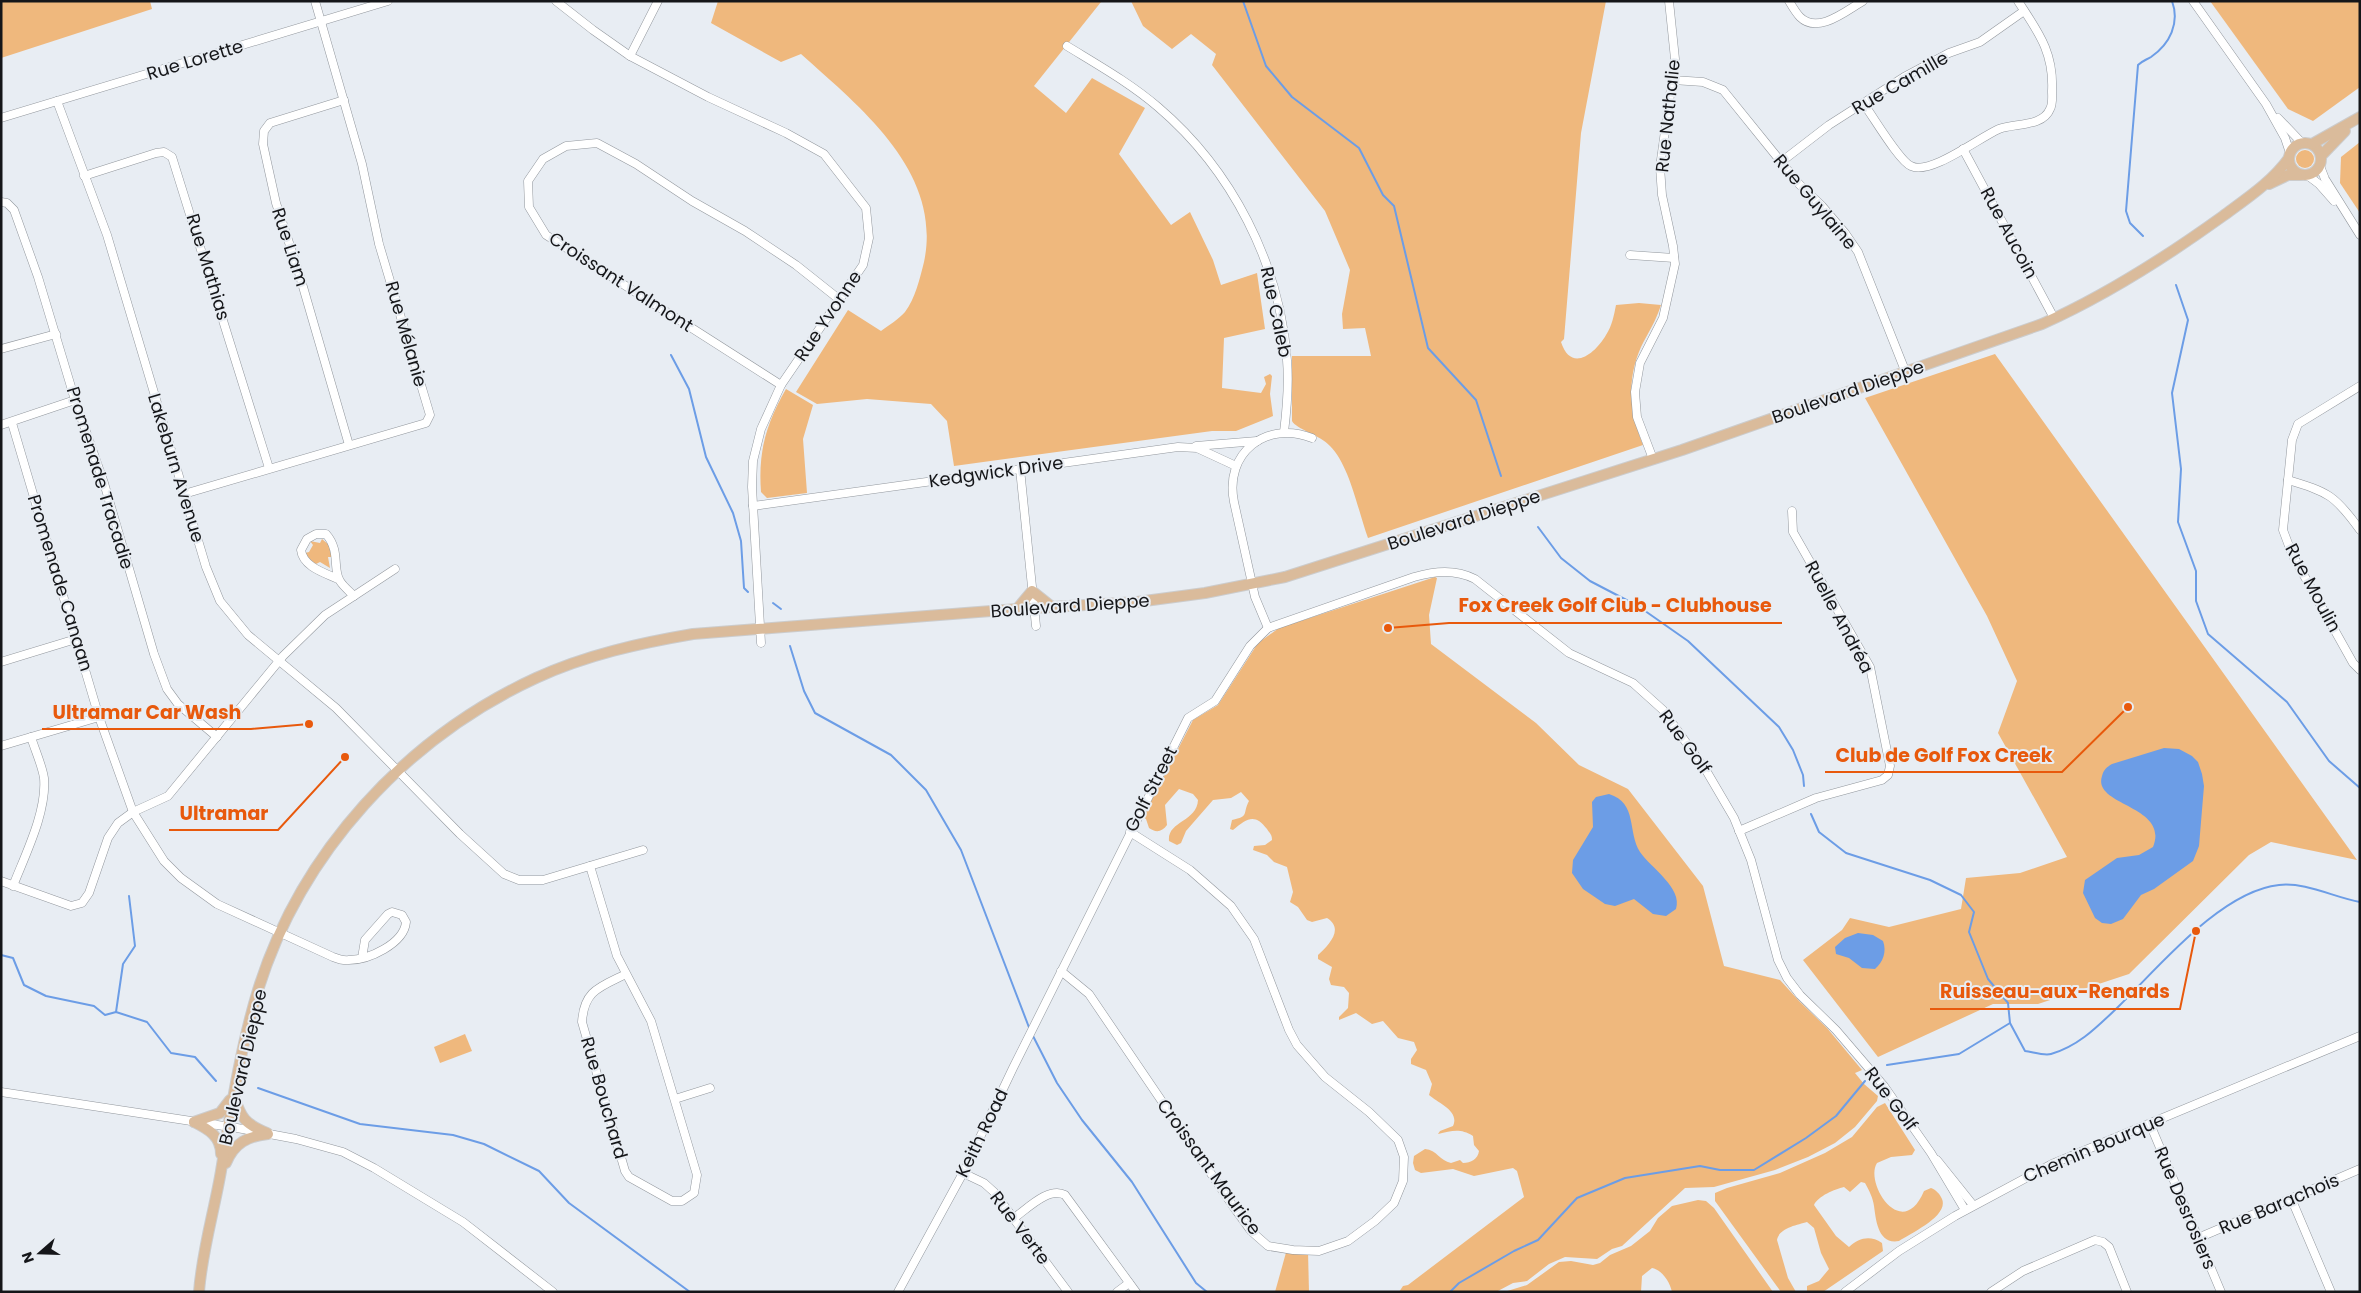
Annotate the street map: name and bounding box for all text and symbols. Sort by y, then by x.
street label: Rue Lorette [143,33,246,86]
street label: Rue Camille [1847,45,1953,120]
street label: Rue Nathalie [1649,58,1686,174]
street label: Rue Guylaine [1768,149,1863,255]
street label: Rue Aucoin [1975,183,2044,283]
street label: Rue Liam [266,204,315,289]
street label: Rue Mathias [180,211,237,323]
street label: Croissant Valmont [544,226,698,338]
street label: Rue Caleb [1255,264,1298,360]
street label: Rue Yvonne [788,265,867,366]
street label: Rue Mélanie [379,278,433,390]
street label: Boulevard Dieppe [1768,354,1927,429]
street label: Promenade Tracadie [61,384,140,572]
street label: Lakeburn Avenue [142,390,211,545]
street label: Kedgwick Drive [927,450,1065,493]
street label: Boulevard Dieppe [1384,483,1544,556]
street label: Promenade Canaan [22,491,99,674]
street label: Rue Moulin [2280,539,2347,637]
street label: Ruelle Andréa [1799,556,1880,678]
street label: Boulevard Dieppe [990,587,1150,624]
callout: Fox Creek Golf Club - Clubhouse [1449,589,1782,623]
text: Fox Creek Golf Club - Clubhouse [1458,592,1772,619]
callout: Ultramar Car Wash [42,695,251,729]
text: Ultramar Car Wash [53,699,241,726]
street label: Rue Golf [1653,704,1717,779]
callout: Club de Golf Fox Creek [1825,738,2062,772]
street label: Golf Street [1118,741,1183,836]
text: Club de Golf Fox Creek [1836,742,2053,769]
callout: Ultramar [169,796,278,830]
text: Ultramar [180,800,268,827]
callout: Ruisseau-aux-Renards [1930,975,2180,1009]
text: Ruisseau-aux-Renards [1940,978,2170,1005]
street label: Boulevard Dieppe [212,986,273,1147]
street label: Rue Bouchard [575,1034,634,1162]
street label: Rue Golf [1859,1062,1924,1136]
street label: Keith Road [949,1084,1014,1181]
street label: Croissant Maurice [1151,1093,1267,1240]
street label: Chemin Bourque [2019,1106,2168,1189]
street label: Rue Desrosiers [2148,1143,2223,1273]
street label: Rue Barachois [2215,1167,2343,1240]
street label: Rue Verte [984,1186,1056,1270]
north arrow [15,1228,65,1278]
text: N [17,1249,39,1266]

